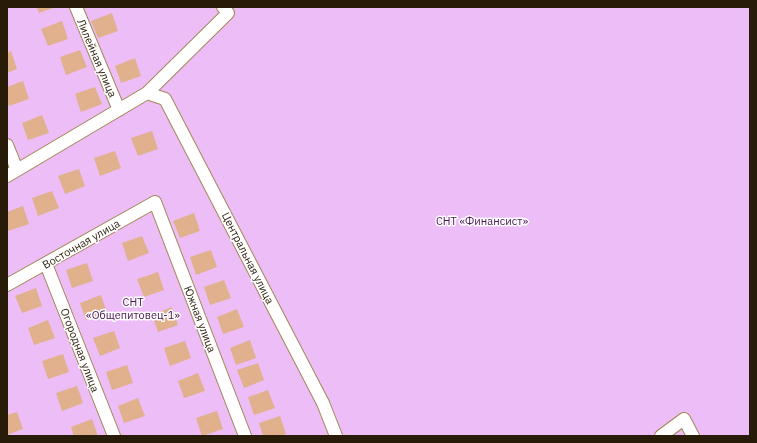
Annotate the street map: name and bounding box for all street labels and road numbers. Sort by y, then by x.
street label: Лилейная улица [74,17,120,100]
street label: Центральная улица [219,210,277,306]
street label: Восточная улица [40,216,122,272]
street label: Южная улица [181,284,219,354]
street label: Огородная улица [58,306,103,394]

